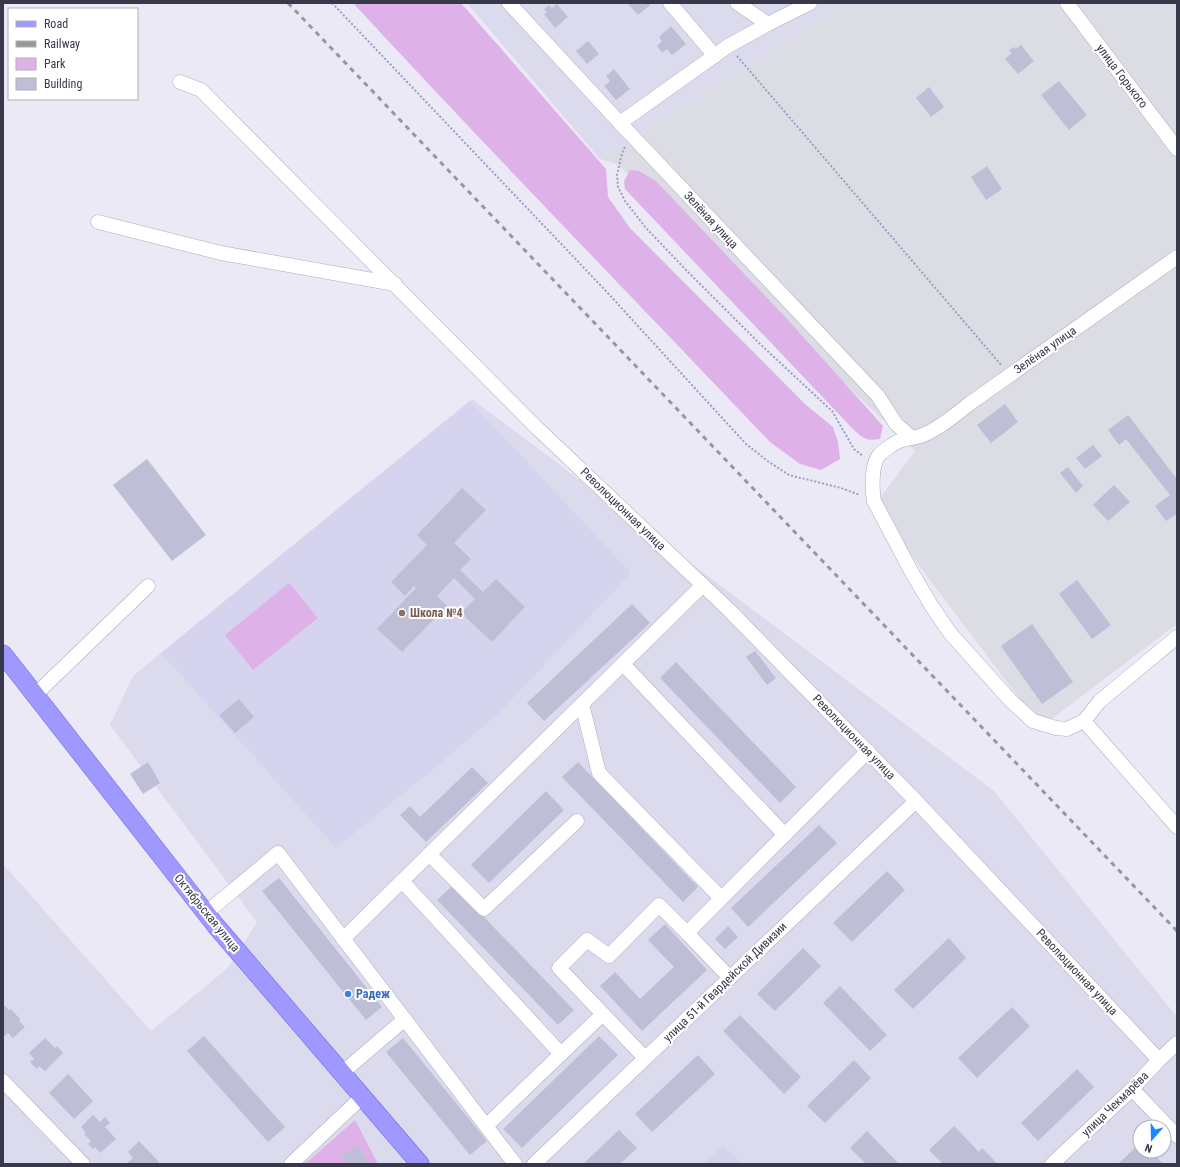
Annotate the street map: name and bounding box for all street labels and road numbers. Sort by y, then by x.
street label: улица Горького [1093,41,1151,111]
street label: Зелёная улица [681,189,741,252]
street label: Зелёная улица [1011,323,1079,377]
street label: Революционная улица [578,465,669,553]
street label: Революционная улица [810,692,898,783]
street label: Октябрьская улица [171,871,243,955]
street label: улица 51-й Гвардейской Дивизии [660,919,790,1045]
street label: Революционная улица [1033,926,1121,1018]
street label: улица Чекмарёва [1079,1068,1151,1139]

